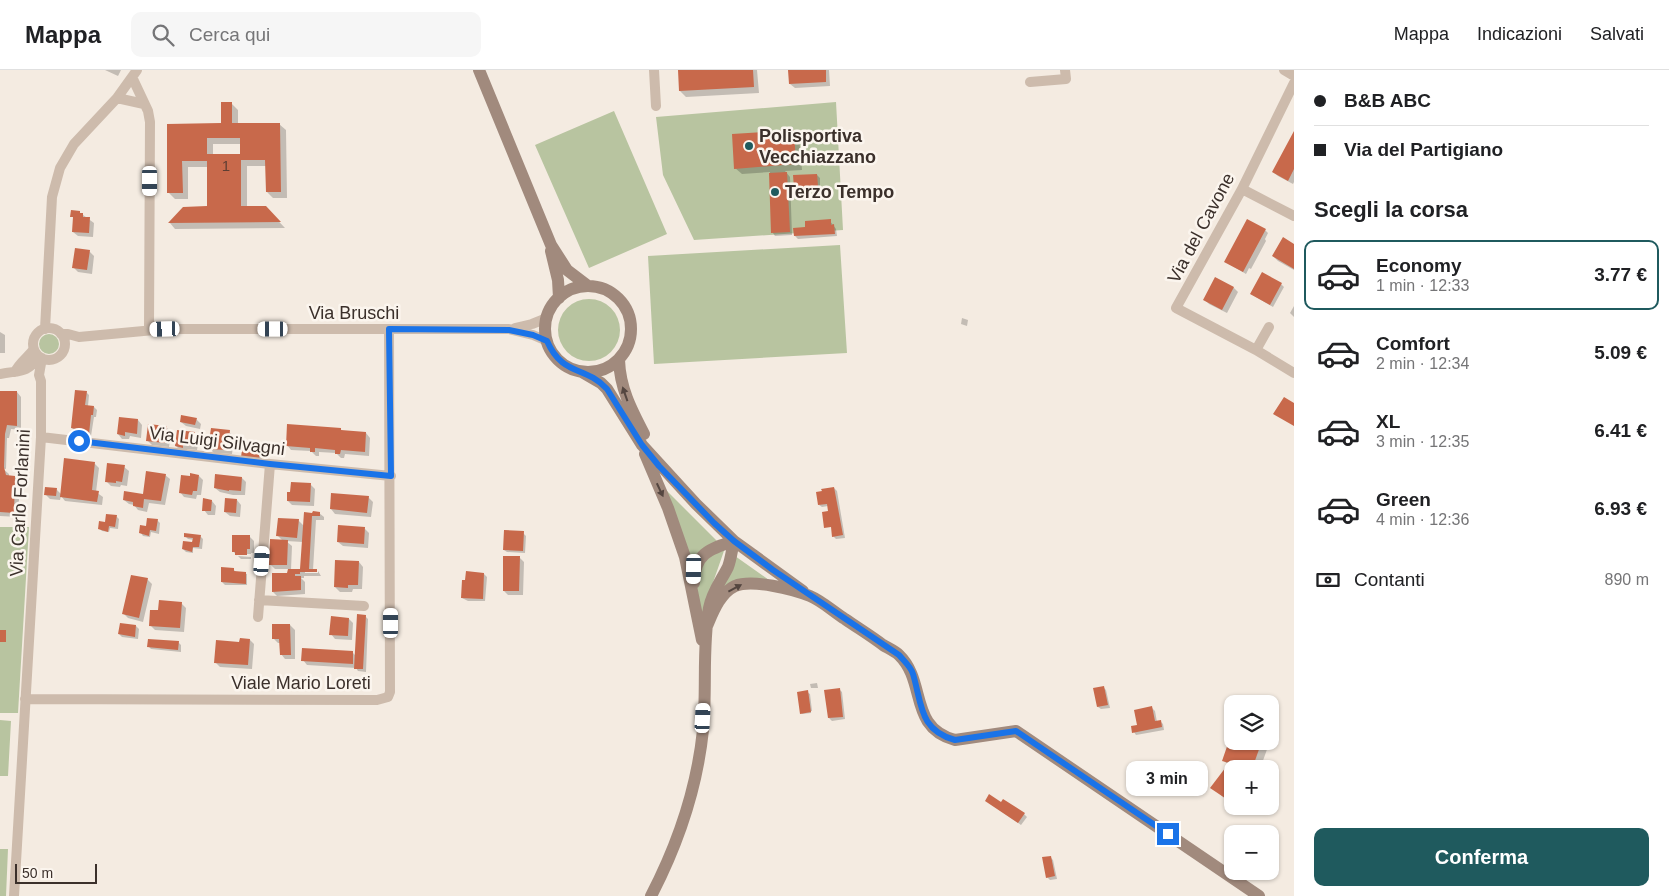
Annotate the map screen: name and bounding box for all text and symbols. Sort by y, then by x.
search box [131,12,481,57]
text: Mappa [25,21,101,48]
icon: search [149,21,177,49]
text: Cerca qui [189,24,270,45]
text: Mappa [1394,24,1449,44]
text: Indicazioni [1477,24,1562,44]
text: Salvati [1590,24,1644,44]
text: B&B ABC [1344,90,1431,111]
place label: Polisportiva Vecchiazzano [759,126,876,167]
text: Via del Partigiano [1344,139,1503,160]
marker: Polisportiva Vecchiazzano [743,140,755,152]
house number: 1 [222,157,230,174]
car [142,166,157,196]
street label: Via del Cavone [1164,170,1238,286]
place label: Terzo Tempo [785,182,894,202]
marker: Terzo Tempo [769,186,781,198]
text: Scegli la corsa [1314,197,1468,222]
icon: car [1316,253,1361,298]
text: Economy [1376,255,1462,276]
text: 3.77 € [1594,264,1647,285]
text: 1 min · 12:33 [1376,277,1469,294]
street label: Via Bruschi [309,303,399,323]
car [149,321,180,337]
car [258,322,288,337]
icon: car [1316,331,1361,376]
text: Comfort [1376,333,1450,354]
text: 5.09 € [1594,342,1647,363]
text: 2 min · 12:34 [1376,355,1469,372]
one-way arrow [621,387,628,402]
icon: car [1316,409,1361,454]
text: XL [1376,411,1400,432]
text: 6.41 € [1594,420,1647,441]
street label: Via Luigi Silvagni [148,423,286,459]
street label: Via Carlo Forlanini [6,429,34,577]
route start [68,430,90,452]
text: 3 min · 12:35 [1376,433,1469,450]
one-way arrow [656,483,664,497]
icon: car [1316,487,1361,532]
text: Green [1376,489,1431,510]
text: 6.93 € [1594,498,1647,519]
text: 4 min · 12:36 [1376,511,1469,528]
car [253,546,270,576]
car [686,554,701,584]
icon: cash [1314,566,1342,594]
text: Contanti [1354,569,1425,590]
text: 890 m [1605,571,1649,588]
one-way arrow [728,584,742,592]
car [383,608,398,638]
street label: Viale Mario Loreti [231,673,371,693]
map controls [1224,695,1279,880]
button: layers [1224,695,1279,750]
car [694,703,711,733]
button: + [1224,760,1279,815]
callout: 3 min [1127,762,1209,796]
text: 3 min [1146,770,1188,787]
route end [1157,823,1179,845]
button: − [1224,825,1279,880]
button: Conferma [1314,828,1649,886]
scale bar [15,861,98,884]
text: 50 m [22,865,53,881]

